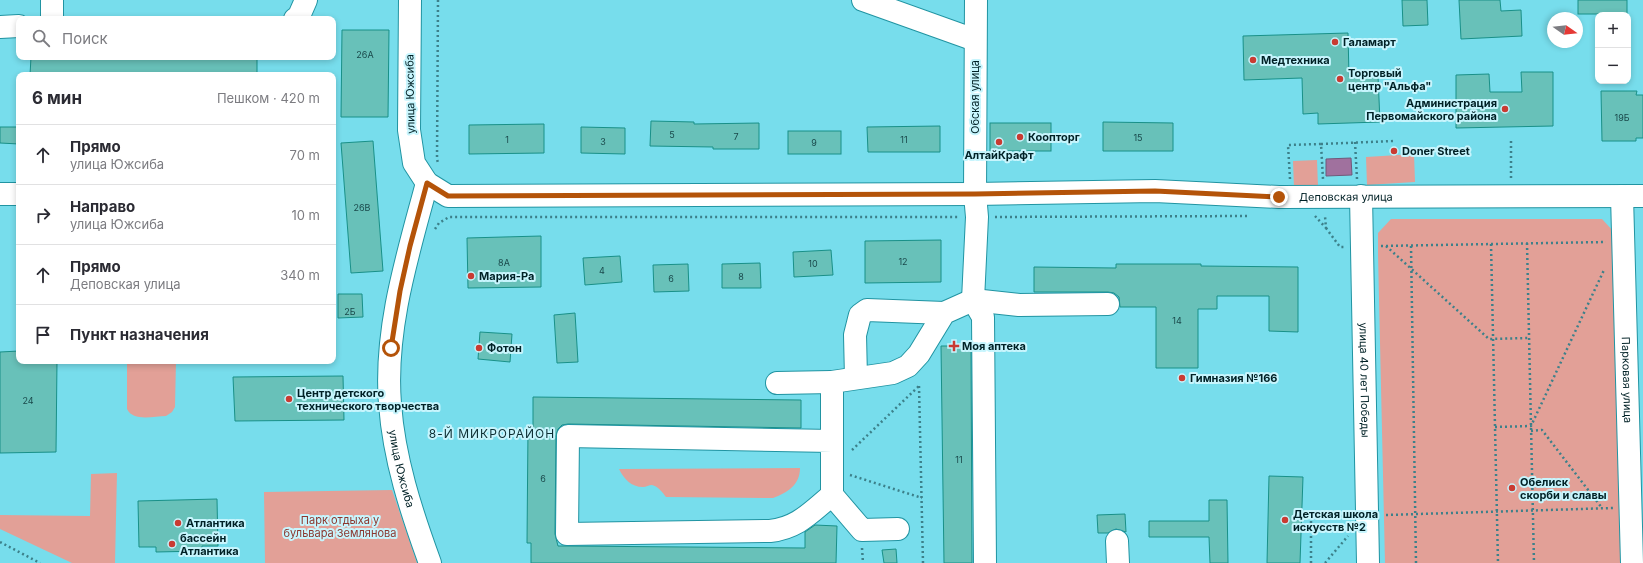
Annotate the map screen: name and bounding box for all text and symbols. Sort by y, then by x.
north arrow [1547,12,1583,48]
map controls [1595,12,1631,84]
button: + [1595,12,1631,48]
search box [16,16,336,60]
icon: search [30,27,52,49]
text: Поиск [62,29,108,48]
place label: Галамарт [1343,35,1396,49]
marker: Галамарт [1330,37,1340,47]
button: − [1595,48,1631,84]
house number: 26А [356,49,374,60]
place label: Медтехника [1261,53,1330,67]
street label: улица Южсиба [402,54,418,134]
marker: Медтехника [1248,55,1258,65]
street label: Обская улица [968,60,982,134]
place label: Торговый центр "Альфа" [1348,66,1431,93]
marker: Торговый центр "Альфа" [1335,74,1345,84]
text: 6 мин [32,88,82,108]
text: Пешком · 420 m [217,90,320,106]
place label: Администрация Первомайского района [1366,96,1497,123]
marker: Администрация Первомайского района [1500,104,1510,114]
house number: 19Б [1614,112,1630,123]
house number: 5 [669,129,675,140]
place label: Коопторг [1028,130,1080,144]
house number: 7 [733,131,739,142]
marker: Коопторг [1015,132,1025,142]
house number: 15 [1133,132,1143,143]
house number: 1 [505,134,509,145]
house number: 11 [900,134,908,145]
house number: 3 [600,136,606,147]
text: Прямо [70,137,121,156]
house number: 9 [811,137,817,148]
marker: АлтайКрафт [994,137,1004,147]
icon: ahead [32,144,54,166]
place label: Doner Street [1402,144,1470,158]
marker: Doner Street [1389,146,1399,156]
text: 70 m [290,147,320,163]
place label: АлтайКрафт [964,148,1034,162]
text: улица Южсиба [70,156,164,172]
route end [1270,188,1288,206]
street label: Деповская улица [1299,190,1393,204]
text: Направо [70,197,135,216]
house number: 26В [354,202,371,213]
icon: right [32,204,54,226]
text: 10 m [291,207,320,223]
text: улица Южсиба [70,216,164,232]
house number: 12 [898,256,908,267]
text: Прямо [70,257,121,276]
house number: 8А [498,257,510,268]
house number: 10 [808,258,818,269]
icon: ahead [32,264,54,286]
house number: 4 [599,265,605,276]
text: 340 m [280,267,320,283]
place label: Мария-Ра [479,269,534,283]
marker: Мария-Ра [466,271,476,281]
house number: 8 [738,271,744,282]
house number: 6 [668,273,674,284]
text: Деповская улица [70,276,181,292]
house number: 2Б [344,306,356,317]
house number: 14 [1172,315,1182,326]
street label: улица 40 лет Победы [1356,322,1373,438]
icon: arrive [32,324,54,346]
text: Пункт назначения [70,325,209,344]
street label: Парковая улица [1619,337,1635,423]
route start [382,339,400,357]
place label: Моя аптека [962,339,1026,353]
place label: Фотон [487,341,522,355]
marker: Моя аптека [949,341,959,351]
marker: Фотон [474,343,484,353]
place label: Гимназия №166 [1190,371,1277,385]
marker: Гимназия №166 [1177,373,1187,383]
place label: Центр детского технического творчества [297,386,439,413]
marker: Центр детского технического творчества [284,394,294,404]
house number: 24 [22,395,34,406]
district label: 8-Й МИКРОРАЙОН [429,426,555,441]
street label: улица Южсиба [386,429,418,509]
house number: 11 [955,454,963,465]
house number: 6 [540,473,546,484]
place label: Обелиск скорби и славы [1520,475,1607,502]
marker: Обелиск скорби и славы [1507,483,1517,493]
place label: Детская школа искусств №2 [1293,507,1378,534]
park label: Парк отдыха у бульвара Землянова [284,513,396,540]
marker: Детская школа искусств №2 [1280,515,1290,525]
place label: Атлантика [186,516,245,530]
marker: Атлантика [173,518,183,528]
place label: бассейн Атлантика [180,531,239,558]
marker: бассейн Атлантика [167,539,177,549]

